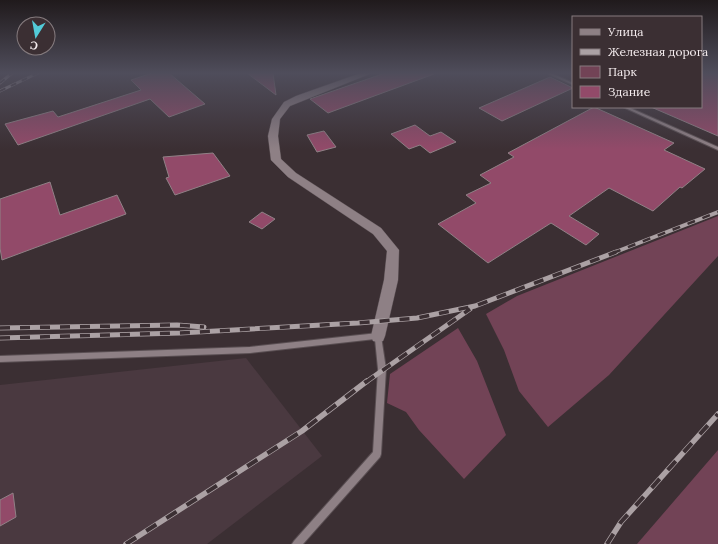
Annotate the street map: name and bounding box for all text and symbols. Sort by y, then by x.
north arrow [16,16,56,56]
legend [572,16,702,108]
text: Улица [607,24,644,39]
text: С [29,38,39,53]
text: Железная дорога [608,44,708,59]
text: Парк [608,64,637,79]
text: Здание [608,84,651,99]

